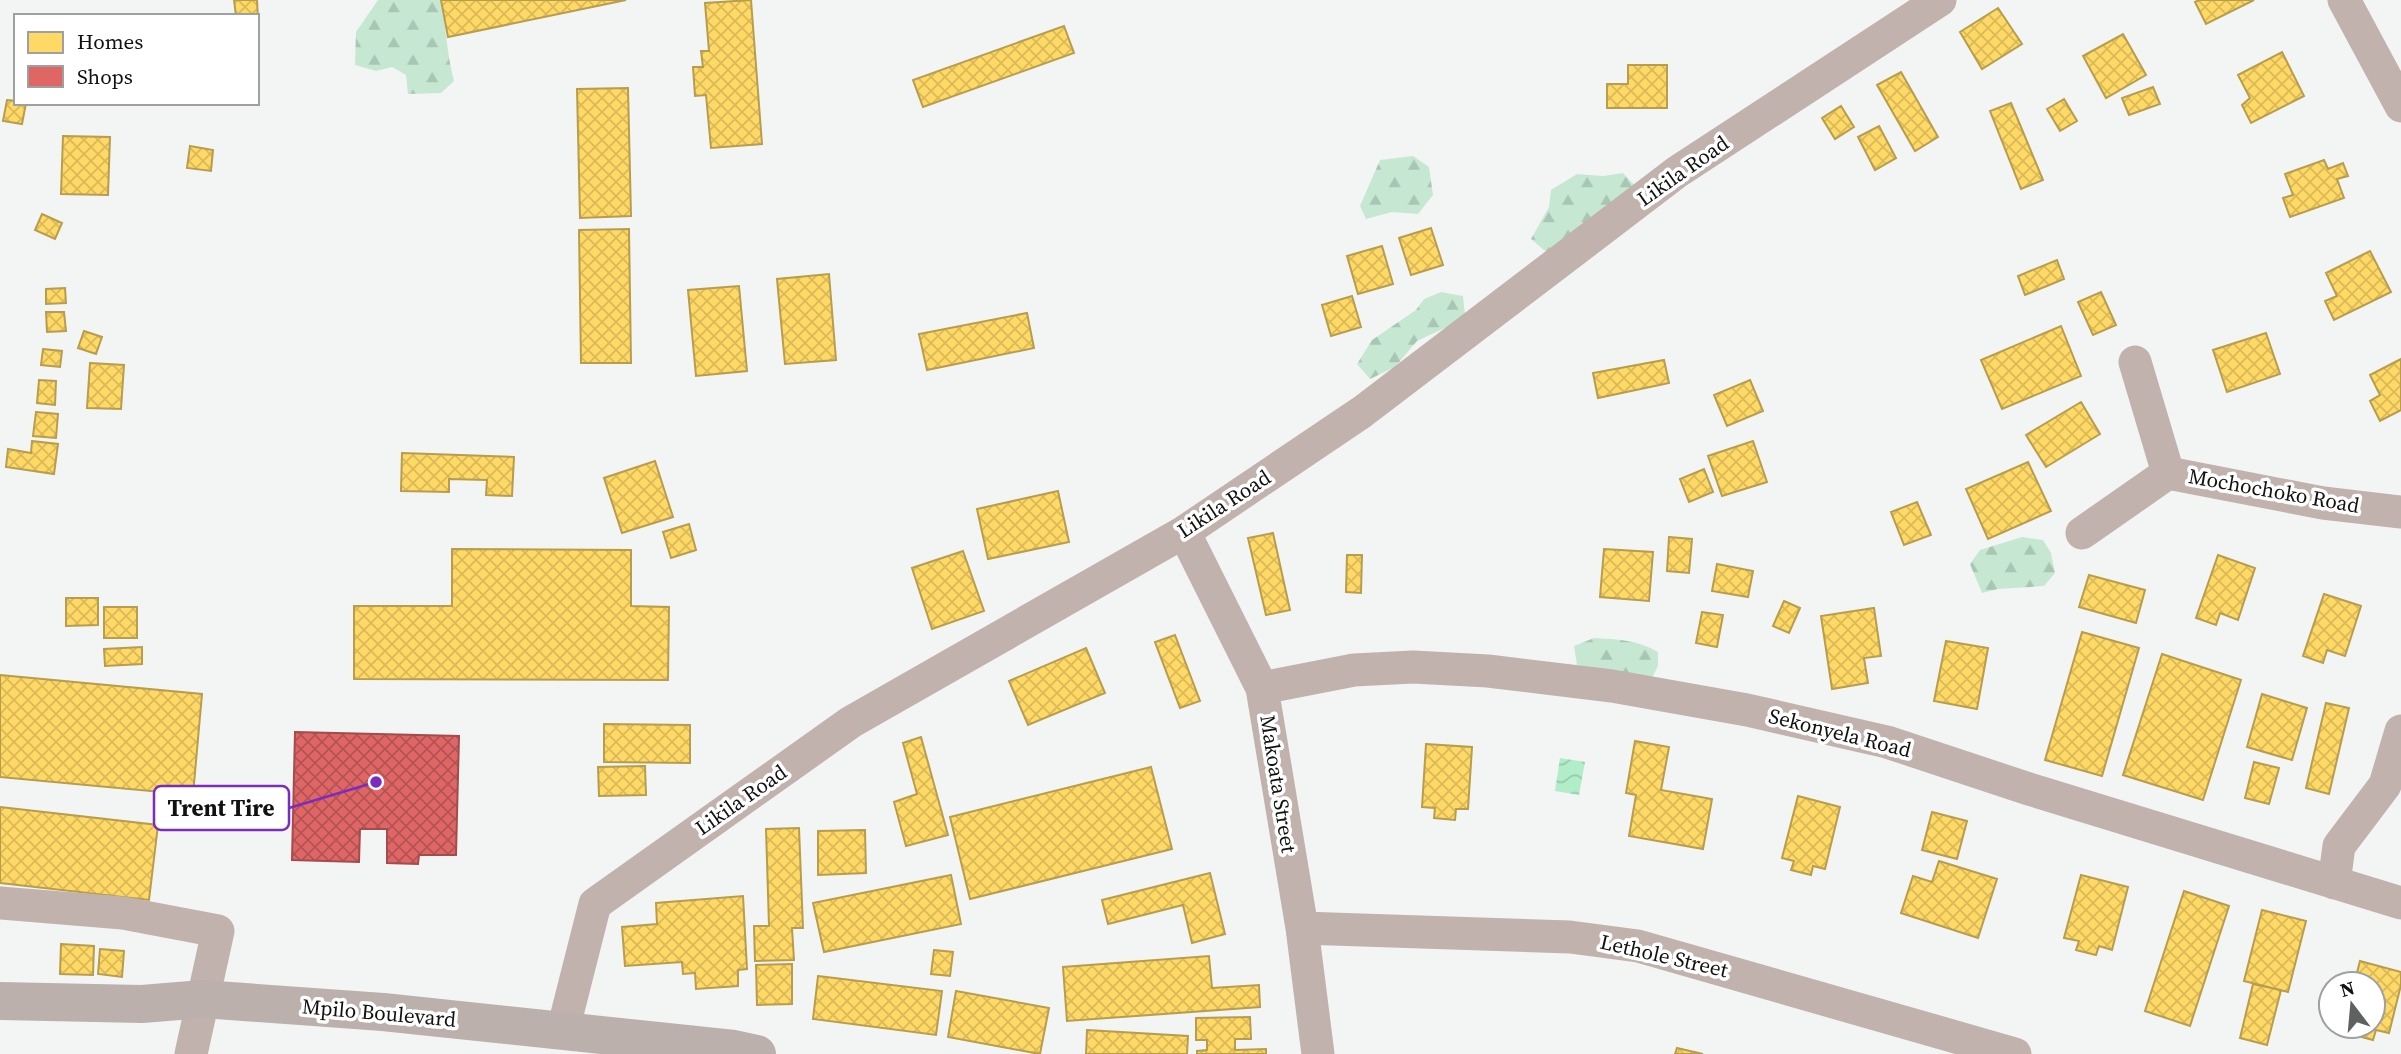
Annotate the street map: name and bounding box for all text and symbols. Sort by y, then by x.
legend [14,14,259,105]
text: Homes [77,27,143,56]
text: Shops [77,62,133,91]
street label: Likila Road [1631,128,1734,213]
street label: Mochochoko Road [2186,461,2362,520]
street label: Likila Road [1171,463,1276,545]
street label: Sekonyela Road [1766,701,1915,764]
street label: Makoata Street [1253,713,1304,855]
street label: Likila Road [689,757,792,842]
callout: Trent Tire [154,786,289,830]
text: Trent Tire [168,792,274,824]
street label: Lethole Street [1597,927,1731,984]
north arrow [2317,970,2387,1040]
text: N [2337,974,2358,1003]
street label: Mpilo Boulevard [301,991,457,1034]

